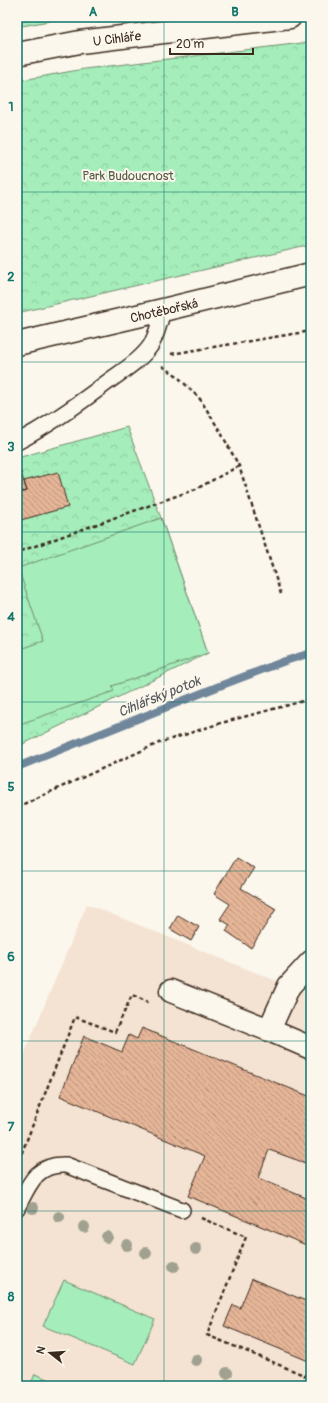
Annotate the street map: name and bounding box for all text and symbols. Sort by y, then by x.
text: A [89,4,98,20]
text: B [231,4,239,20]
street label: U Cihláře [92,28,143,50]
scale bar [170,30,253,56]
text: 20 m [176,37,205,52]
text: 1 [8,99,14,115]
park label: Park Budoucnost [82,168,174,184]
text: 2 [7,269,15,285]
street label: Chotěbořská [129,295,200,327]
text: 3 [7,439,15,455]
text: 4 [7,609,15,625]
water label: Cihlářský potok [116,672,204,721]
text: 5 [7,779,15,795]
text: 6 [7,949,15,965]
text: 7 [8,1119,15,1135]
text: 8 [8,1289,15,1305]
north arrow [30,1333,70,1373]
text: N [34,1344,48,1356]

